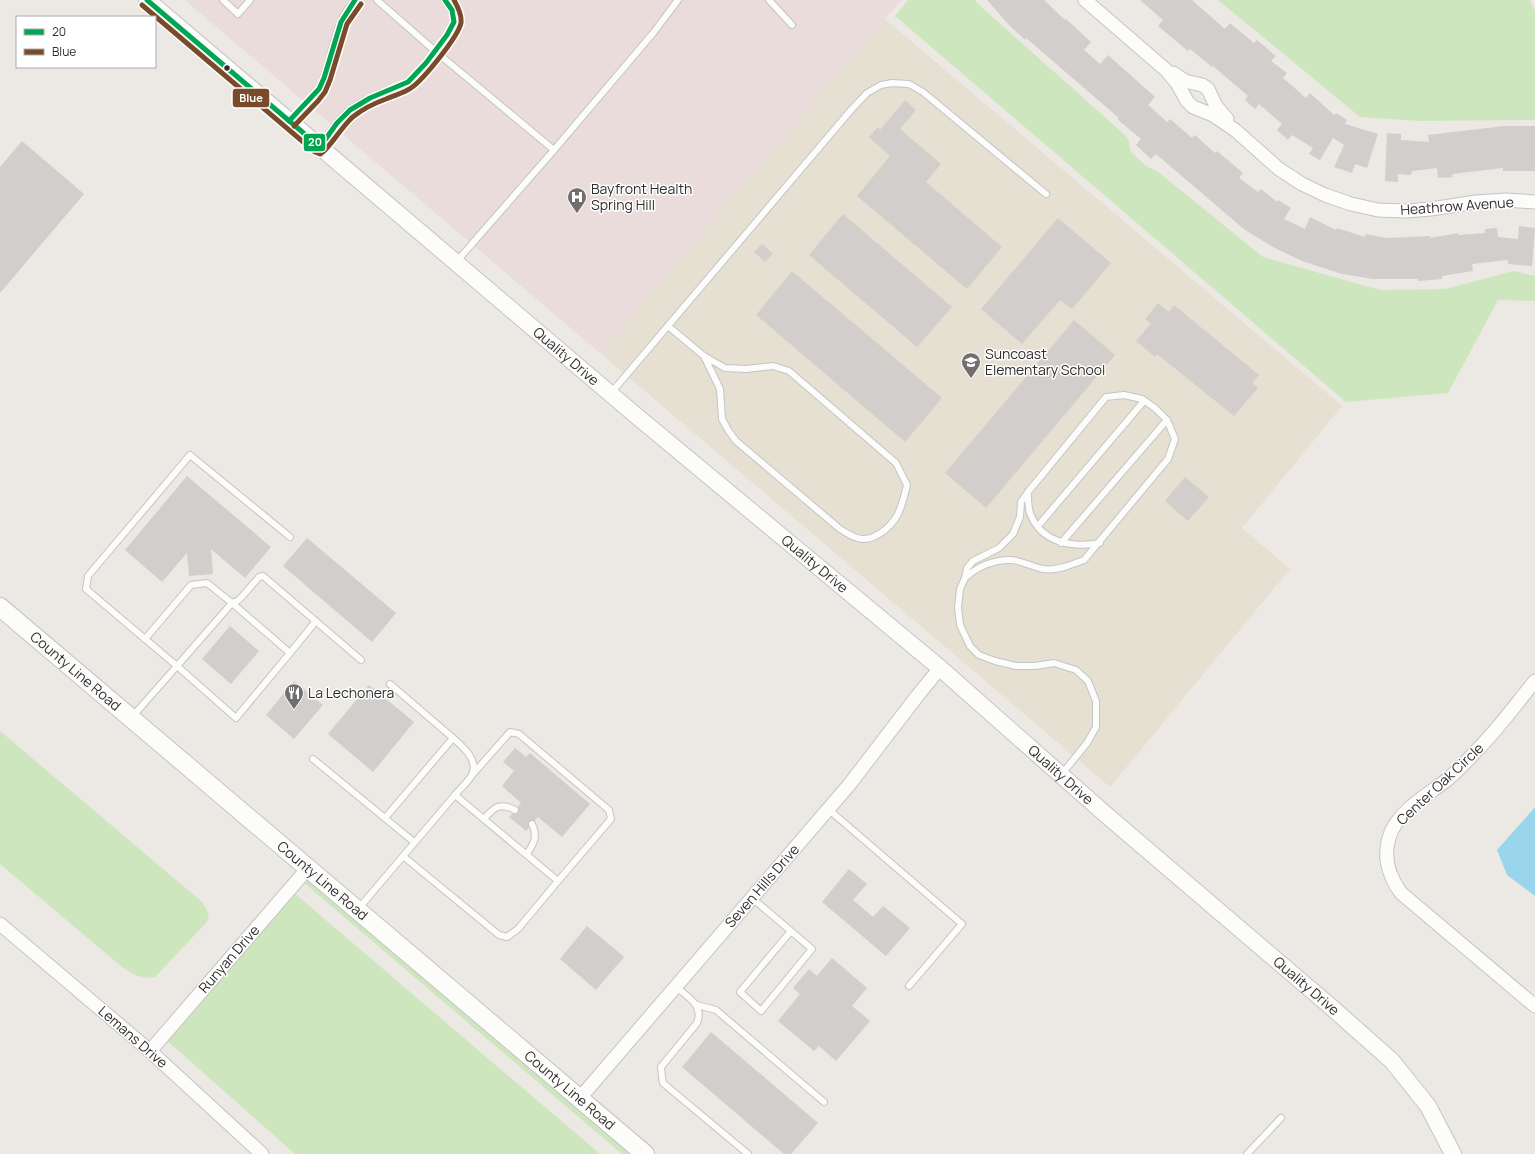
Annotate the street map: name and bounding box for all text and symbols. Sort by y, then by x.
legend [16,16,156,68]
text: 20 [52,23,66,40]
text: Blue [52,43,76,60]
unlabelled marker [222,63,232,73]
line badge: Blue [232,88,270,108]
text: Blue [239,90,263,105]
line badge: 20 [303,133,326,152]
text: 20 [308,134,322,149]
place label: Bayfront Health Spring Hill [591,179,692,214]
hospital icon: Bayfront Health Spring Hill [566,186,588,214]
street label: Heathrow Avenue [1400,192,1514,219]
street label: Quality Drive [529,322,604,389]
place label: Suncoast Elementary School [985,344,1105,379]
school or university icon: Suncoast Elementary School [960,351,982,379]
street label: Quality Drive [778,530,852,597]
street label: County Line Road [26,627,125,715]
restaurant icon: La Lechonera [283,682,305,710]
place label: La Lechonera [308,683,394,702]
street label: Center Oak Circle [1392,738,1487,829]
street label: Quality Drive [1024,740,1098,808]
street label: County Line Road [274,836,372,924]
street label: Seven Hills Drive [720,840,803,931]
street label: Runyan Drive [194,921,263,997]
street label: Quality Drive [1270,952,1344,1019]
street label: Lemans Drive [95,1001,172,1072]
street label: County Line Road [521,1046,619,1134]

